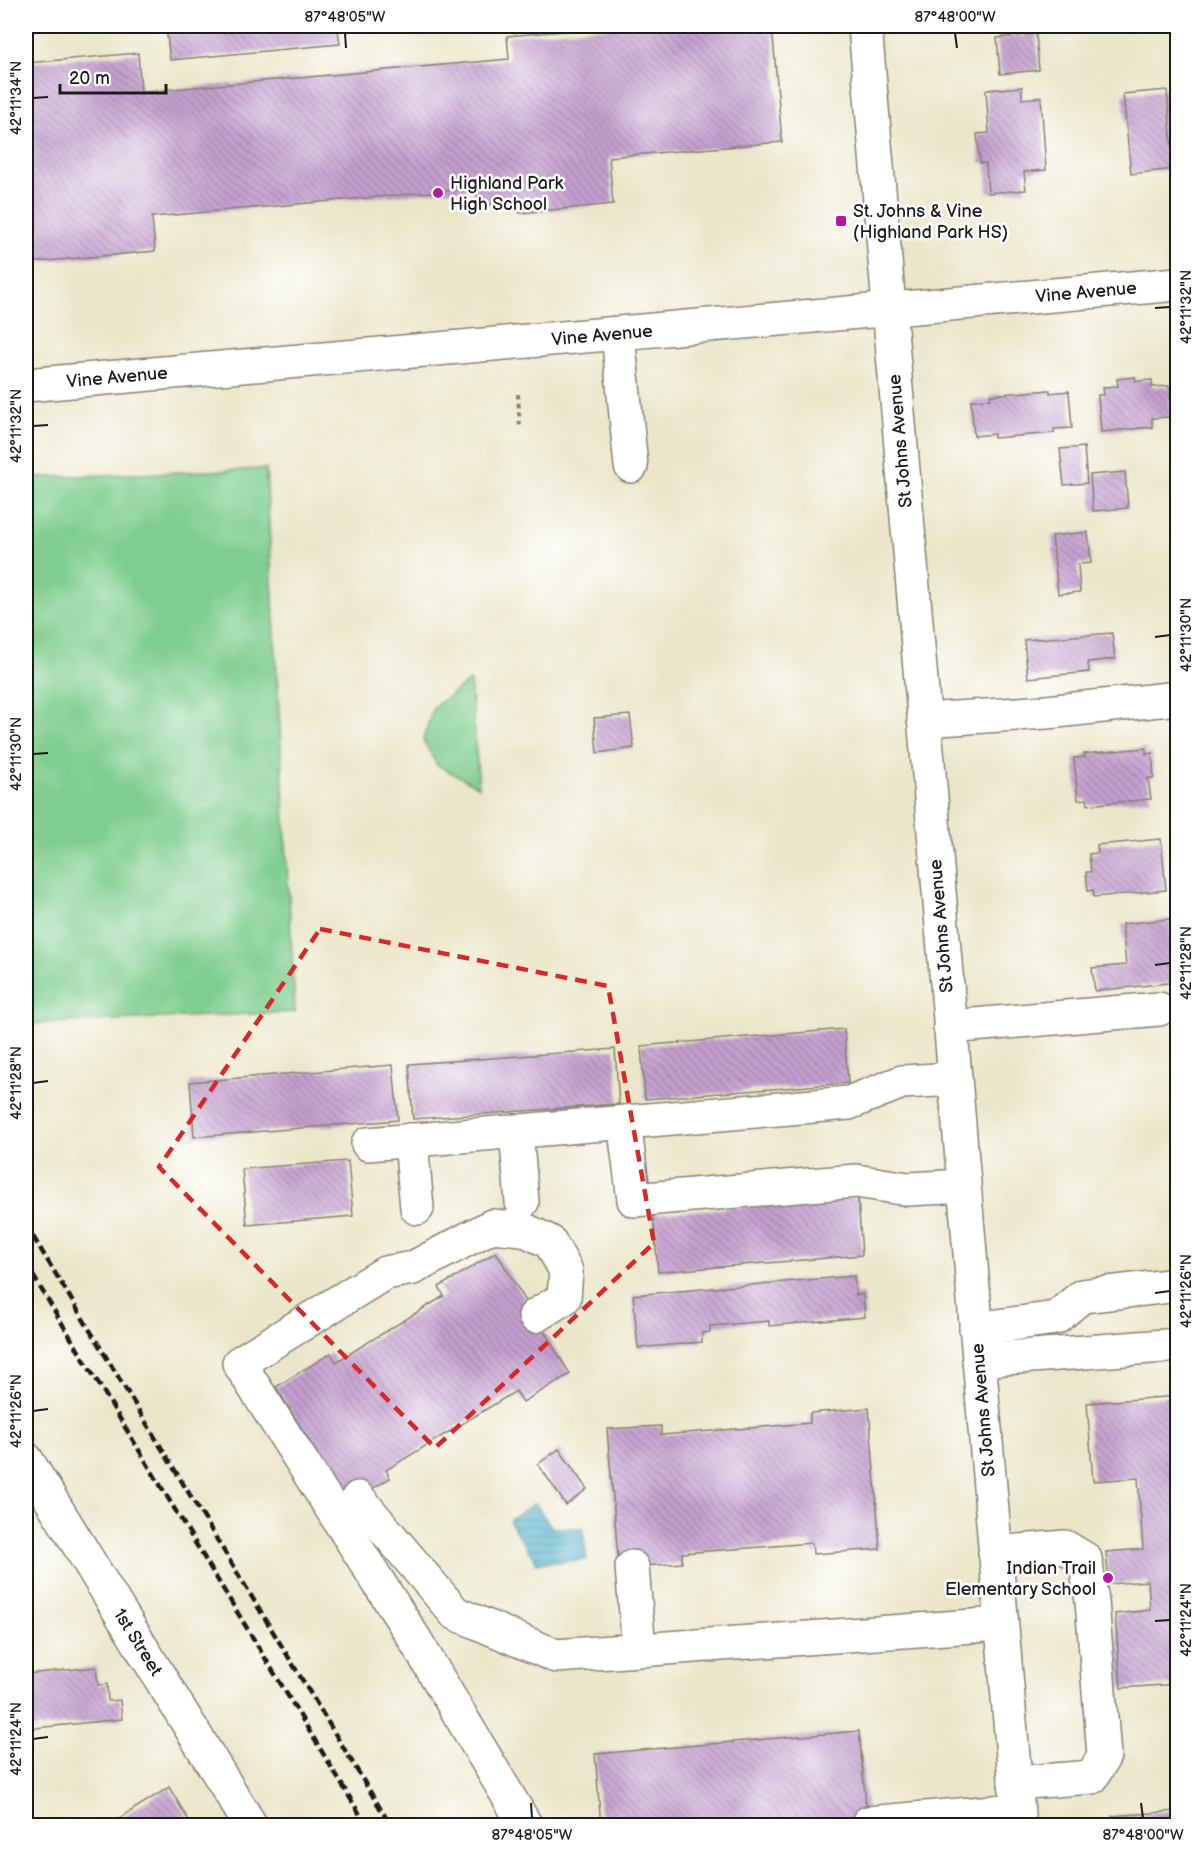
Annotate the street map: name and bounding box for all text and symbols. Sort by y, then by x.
text: 87°48'05"W [305,8,386,27]
text: 87°48'00"W [914,8,996,27]
scale bar [60,57,166,95]
text: 42°11'34"N [7,61,26,135]
text: 20 m [69,68,110,89]
place label: Highland Park High School [450,173,563,215]
marker: Highland Park High School [431,186,445,200]
place label: St. Johns & Vine (Highland Park HS) [853,201,1008,243]
marker: St. Johns & Vine (Highland Park HS) [834,214,848,228]
text: 42°11'32"N [1177,270,1196,344]
street label: Vine Avenue [1035,278,1138,307]
street label: Vine Avenue [551,321,654,350]
street label: Vine Avenue [66,363,169,392]
street label: St Johns Avenue [884,373,917,509]
text: 42°11'32"N [7,389,26,463]
text: 42°11'30"N [1177,598,1196,672]
text: 42°11'30"N [7,717,26,791]
street label: St Johns Avenue [925,858,958,994]
text: 42°11'28"N [1177,926,1196,1000]
text: 42°11'28"N [7,1046,26,1120]
text: 42°11'26"N [1177,1254,1196,1328]
street label: St Johns Avenue [967,1342,1000,1478]
text: 42°11'26"N [7,1374,26,1448]
place label: Indian Trail Elementary School [945,1558,1096,1600]
marker: Indian Trail Elementary School [1101,1571,1115,1585]
text: 42°11'24"N [1177,1583,1196,1657]
street label: 1st Street [109,1605,167,1680]
text: 42°11'24"N [7,1702,26,1776]
text: 87°48'05"W [492,1826,573,1845]
text: 87°48'00"W [1102,1826,1184,1845]

